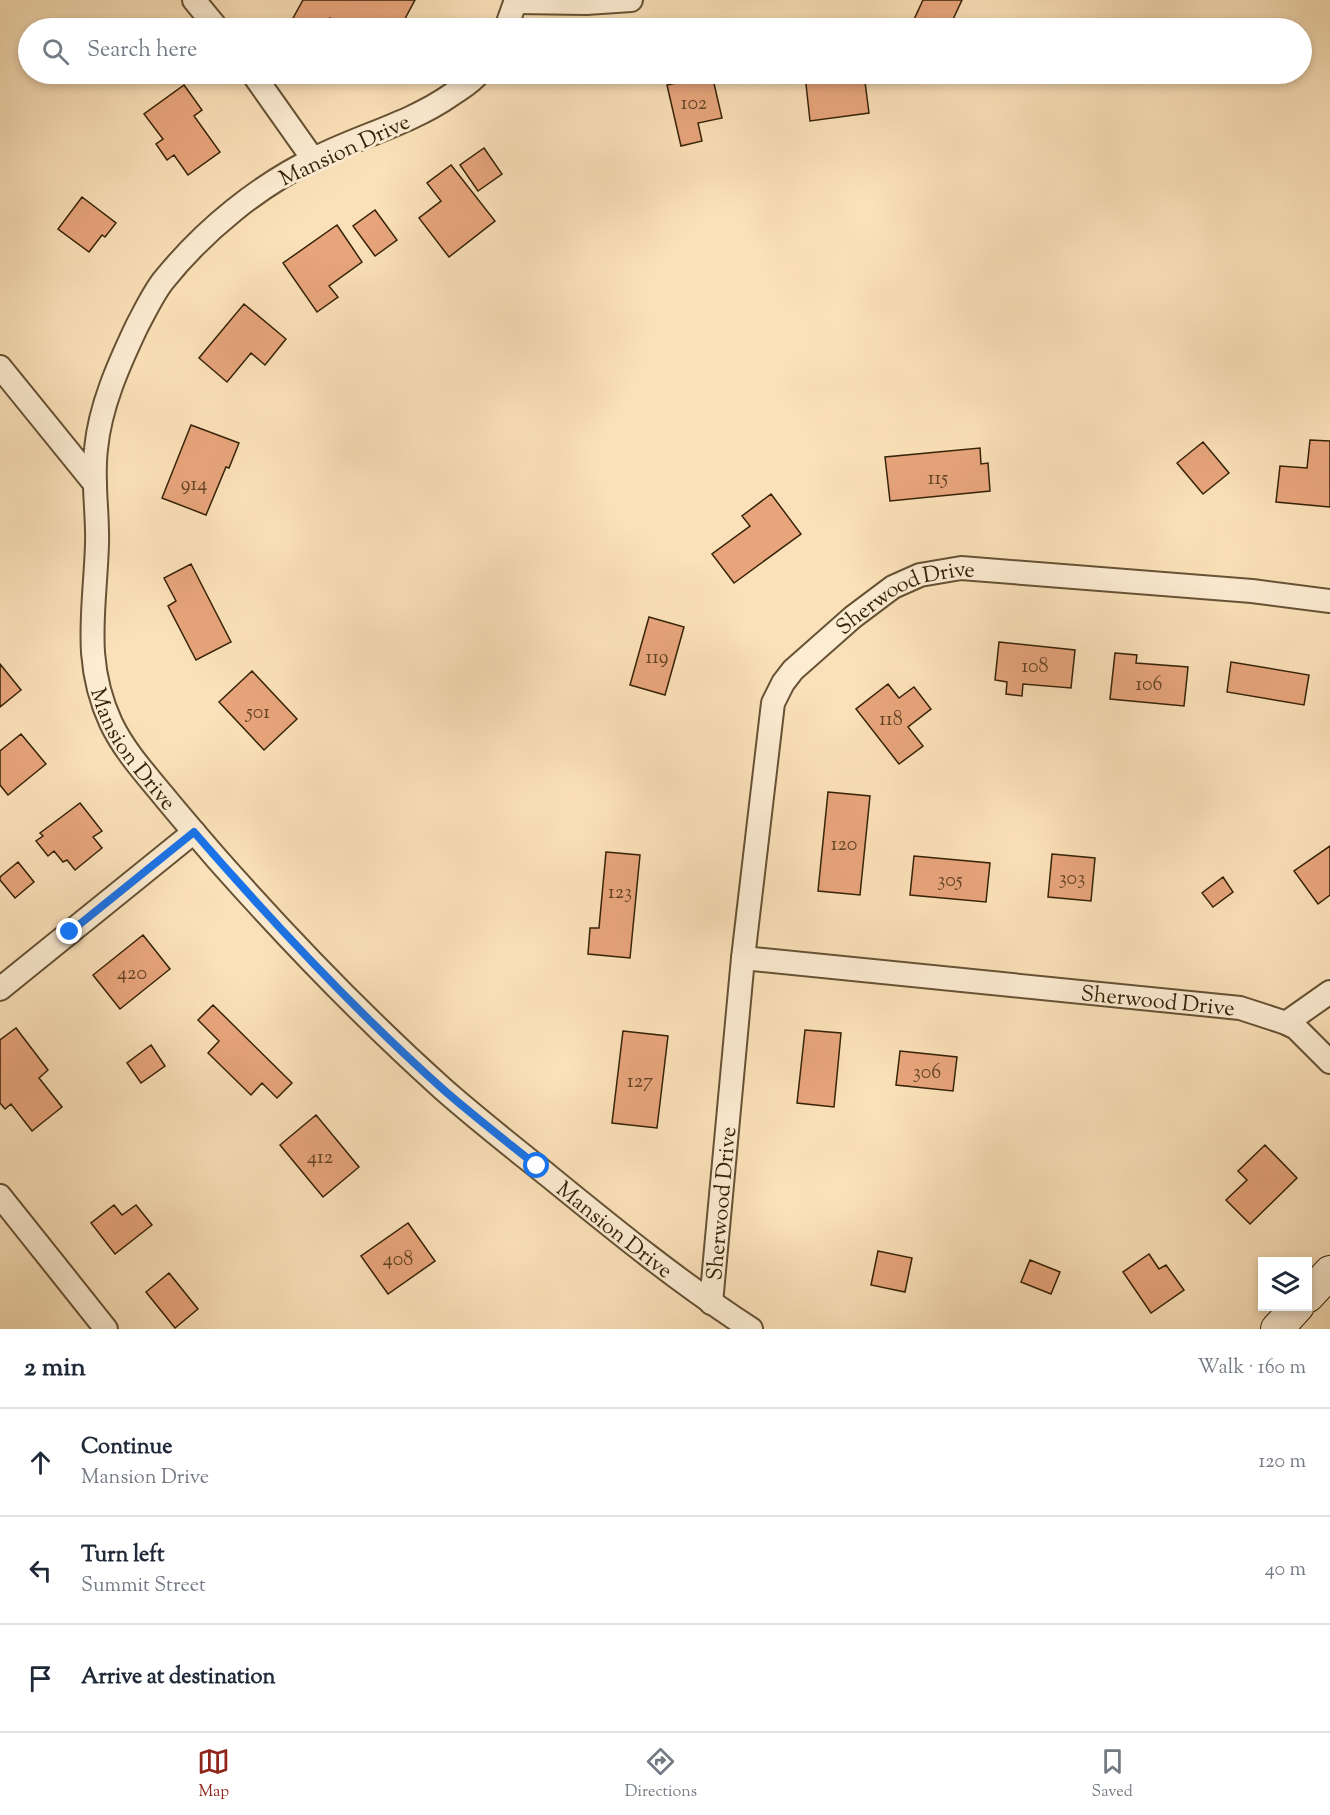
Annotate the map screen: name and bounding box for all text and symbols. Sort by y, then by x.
search box [18,18,1312,84]
icon: search [39,35,72,68]
text: Search here [87,35,197,67]
house number: 102 [681,90,707,119]
street label: Mansion Drive [275,107,416,196]
house number: 115 [928,465,948,494]
house number: 914 [181,471,207,500]
street label: Sherwood Drive [830,554,976,644]
house number: 119 [645,644,669,673]
house number: 108 [1021,653,1049,682]
house number: 106 [1135,671,1163,700]
street label: Mansion Drive [80,684,182,819]
house number: 501 [245,699,270,728]
house number: 118 [879,706,903,735]
house number: 120 [831,831,857,860]
house number: 303 [1059,865,1085,894]
house number: 305 [937,867,963,896]
house number: 123 [608,879,632,908]
route end [56,918,82,944]
house number: 420 [117,960,147,989]
street label: Sherwood Drive [1079,979,1236,1026]
house number: 306 [913,1059,941,1088]
house number: 127 [627,1068,653,1097]
street label: Sherwood Drive [700,1125,746,1282]
house number: 412 [307,1144,333,1173]
route start [523,1152,549,1178]
street label: Mansion Drive [548,1175,678,1288]
house number: 408 [383,1246,413,1275]
map controls [1258,1257,1312,1311]
button: layers [1258,1257,1312,1311]
text: 2 min [24,1350,86,1387]
text: Walk · 160 m [1197,1354,1306,1383]
text: Continue [81,1432,172,1464]
icon: ahead [24,1446,57,1479]
text: 120 m [1258,1448,1306,1477]
text: Mansion Drive [81,1464,209,1493]
text: Turn left [81,1540,164,1572]
icon: left [24,1554,57,1587]
text: 40 m [1265,1556,1306,1585]
text: Summit Street [81,1572,206,1601]
icon: arrive [24,1662,57,1695]
text: Arrive at destination [81,1662,276,1694]
tab: Map [197,1745,230,1804]
tab: Directions [625,1745,697,1804]
tab: Saved [1092,1745,1133,1804]

